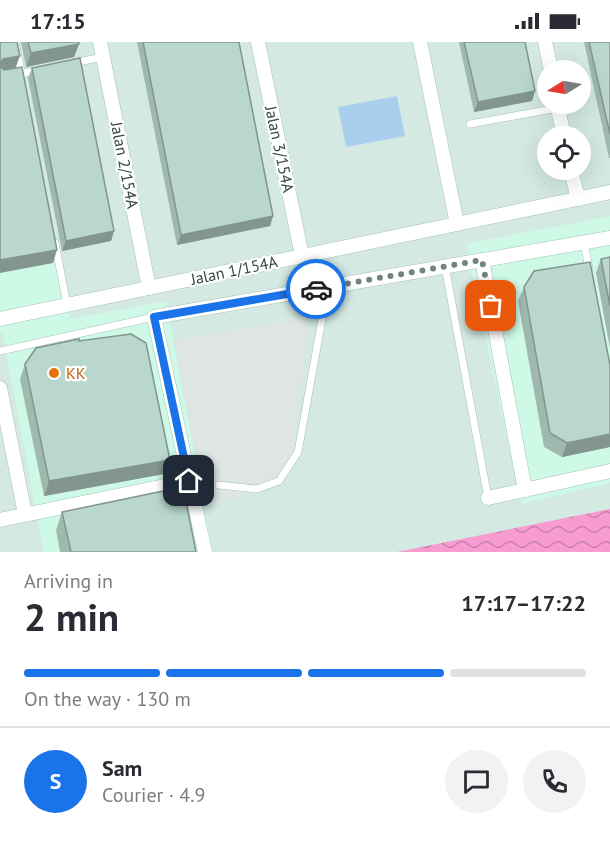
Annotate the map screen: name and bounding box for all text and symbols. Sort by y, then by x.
text: 17:15 [30,7,86,35]
north arrow [537,60,591,114]
map controls [537,60,591,180]
street label: Jalan 3/154A [261,103,299,195]
street label: Jalan 2/154A [107,119,143,211]
button: locate [537,126,591,180]
street label: Jalan 1/154A [188,251,280,289]
courier [286,259,346,319]
icon: car [300,273,333,306]
pin [465,280,516,331]
icon: bag [474,289,507,322]
place label: KK [66,363,86,383]
marker: KK [47,366,61,380]
pin [163,455,214,506]
icon: home [172,464,205,497]
text: Arriving in [24,568,113,594]
text: 17:17–17:22 [461,589,586,617]
text: 2 min [24,591,119,642]
text: On the way · 130 m [24,686,191,712]
button: chat [445,750,508,813]
button: phone [523,750,586,813]
text: Sam [102,754,142,782]
text: S [50,767,61,795]
text: Courier · 4.9 [102,782,205,808]

